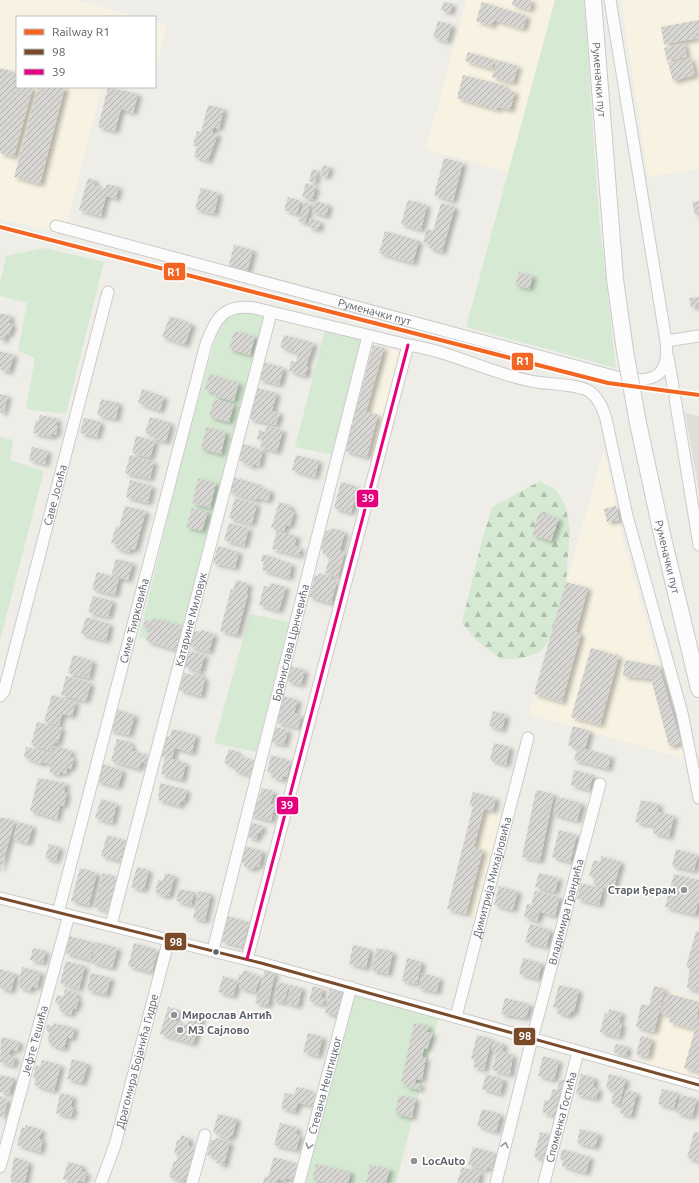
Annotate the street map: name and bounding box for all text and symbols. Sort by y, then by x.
legend [16,16,156,88]
text: Railway R1 [52,25,110,38]
street label: Руменачки пут [590,42,608,118]
text: 98 [52,45,66,58]
text: 39 [52,65,66,78]
line badge: R1 [163,262,186,281]
text: R1 [167,266,181,278]
street label: Руменачки пут [337,296,413,327]
line badge: R1 [511,352,534,371]
text: R1 [516,355,530,367]
street label: Саве Јосића [41,463,69,527]
line badge: 39 [356,489,379,508]
text: 39 [362,492,374,504]
street label: Руменачки пут [653,519,682,595]
street label: Катарине Миловук [173,571,209,668]
street label: Симе Ћирковића [117,577,151,665]
street label: Бранислава Црнчевића [270,583,311,703]
line badge: 39 [276,796,299,815]
text: 39 [281,799,293,811]
street label: Димитрија Михајловића [471,816,513,940]
street label: Владимира Грандића [546,858,586,966]
place label: Стари ђерам [608,884,676,896]
marker: Стари ђерам [679,885,689,895]
line badge: 98 [164,932,187,951]
text: 98 [170,936,182,948]
unlabelled marker [211,947,221,957]
street label: Драгомира Бојанића Гидре [114,993,160,1130]
street label: Јефте Тешића [19,1004,50,1077]
place label: Мирослав Антић [182,1009,272,1021]
marker: Мирослав Антић [169,1010,179,1020]
place label: МЗ Сајлово [188,1024,250,1036]
marker: МЗ Сајлово [175,1025,185,1035]
line badge: 98 [513,1027,536,1046]
text: 98 [519,1030,531,1042]
street label: Стевана Нештицког [306,1035,344,1136]
street label: Споменка Гостића [544,1071,579,1164]
one-way arrow [501,1142,509,1148]
one-way arrow [305,1143,313,1150]
place label: LocAuto [422,1155,466,1167]
marker: LocAuto [409,1156,419,1166]

